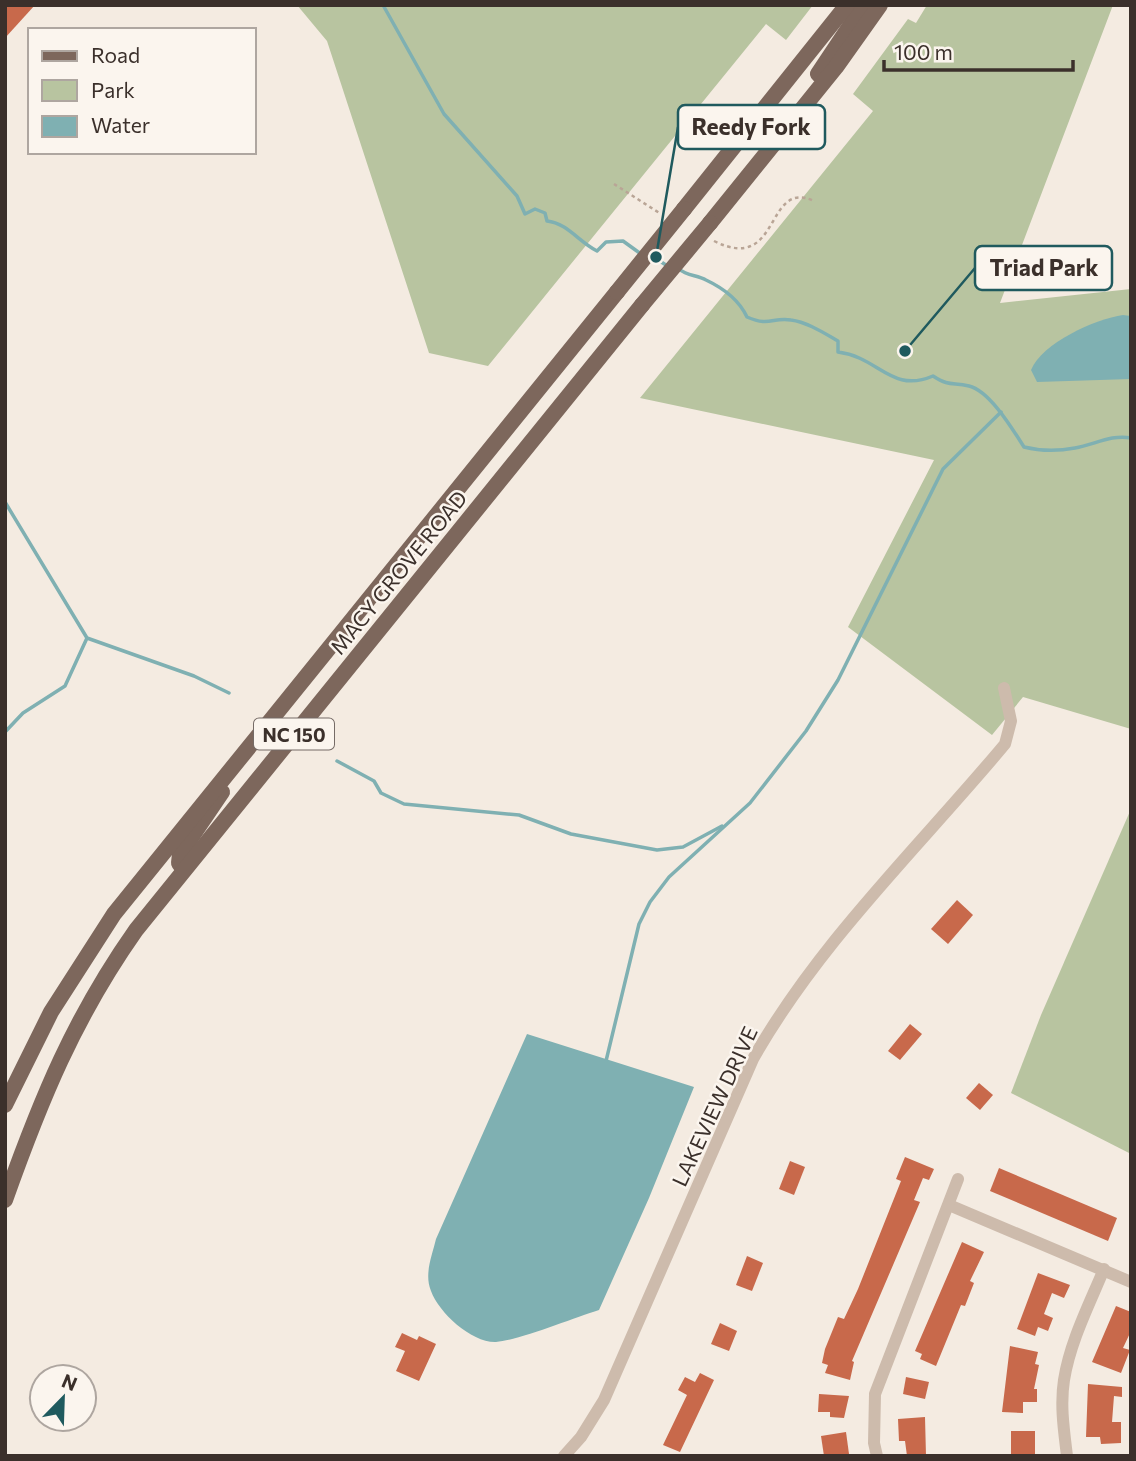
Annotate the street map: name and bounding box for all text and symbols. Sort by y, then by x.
legend [28,28,256,154]
scale bar [884,28,1073,72]
text: 100 m [894,39,953,64]
text: Road [91,42,140,67]
text: Park [91,77,135,102]
callout: Reedy Fork [678,105,825,149]
text: Water [91,112,150,137]
text: Reedy Fork [691,112,811,140]
callout: Triad Park [975,246,1112,290]
text: Triad Park [989,253,1099,281]
street label: MACY GROVE ROAD [324,485,472,659]
road number: NC 150 [254,719,334,750]
street label: LAKEVIEW DRIVE [666,1022,762,1190]
north arrow [28,1363,98,1433]
text: N [59,1369,81,1395]

